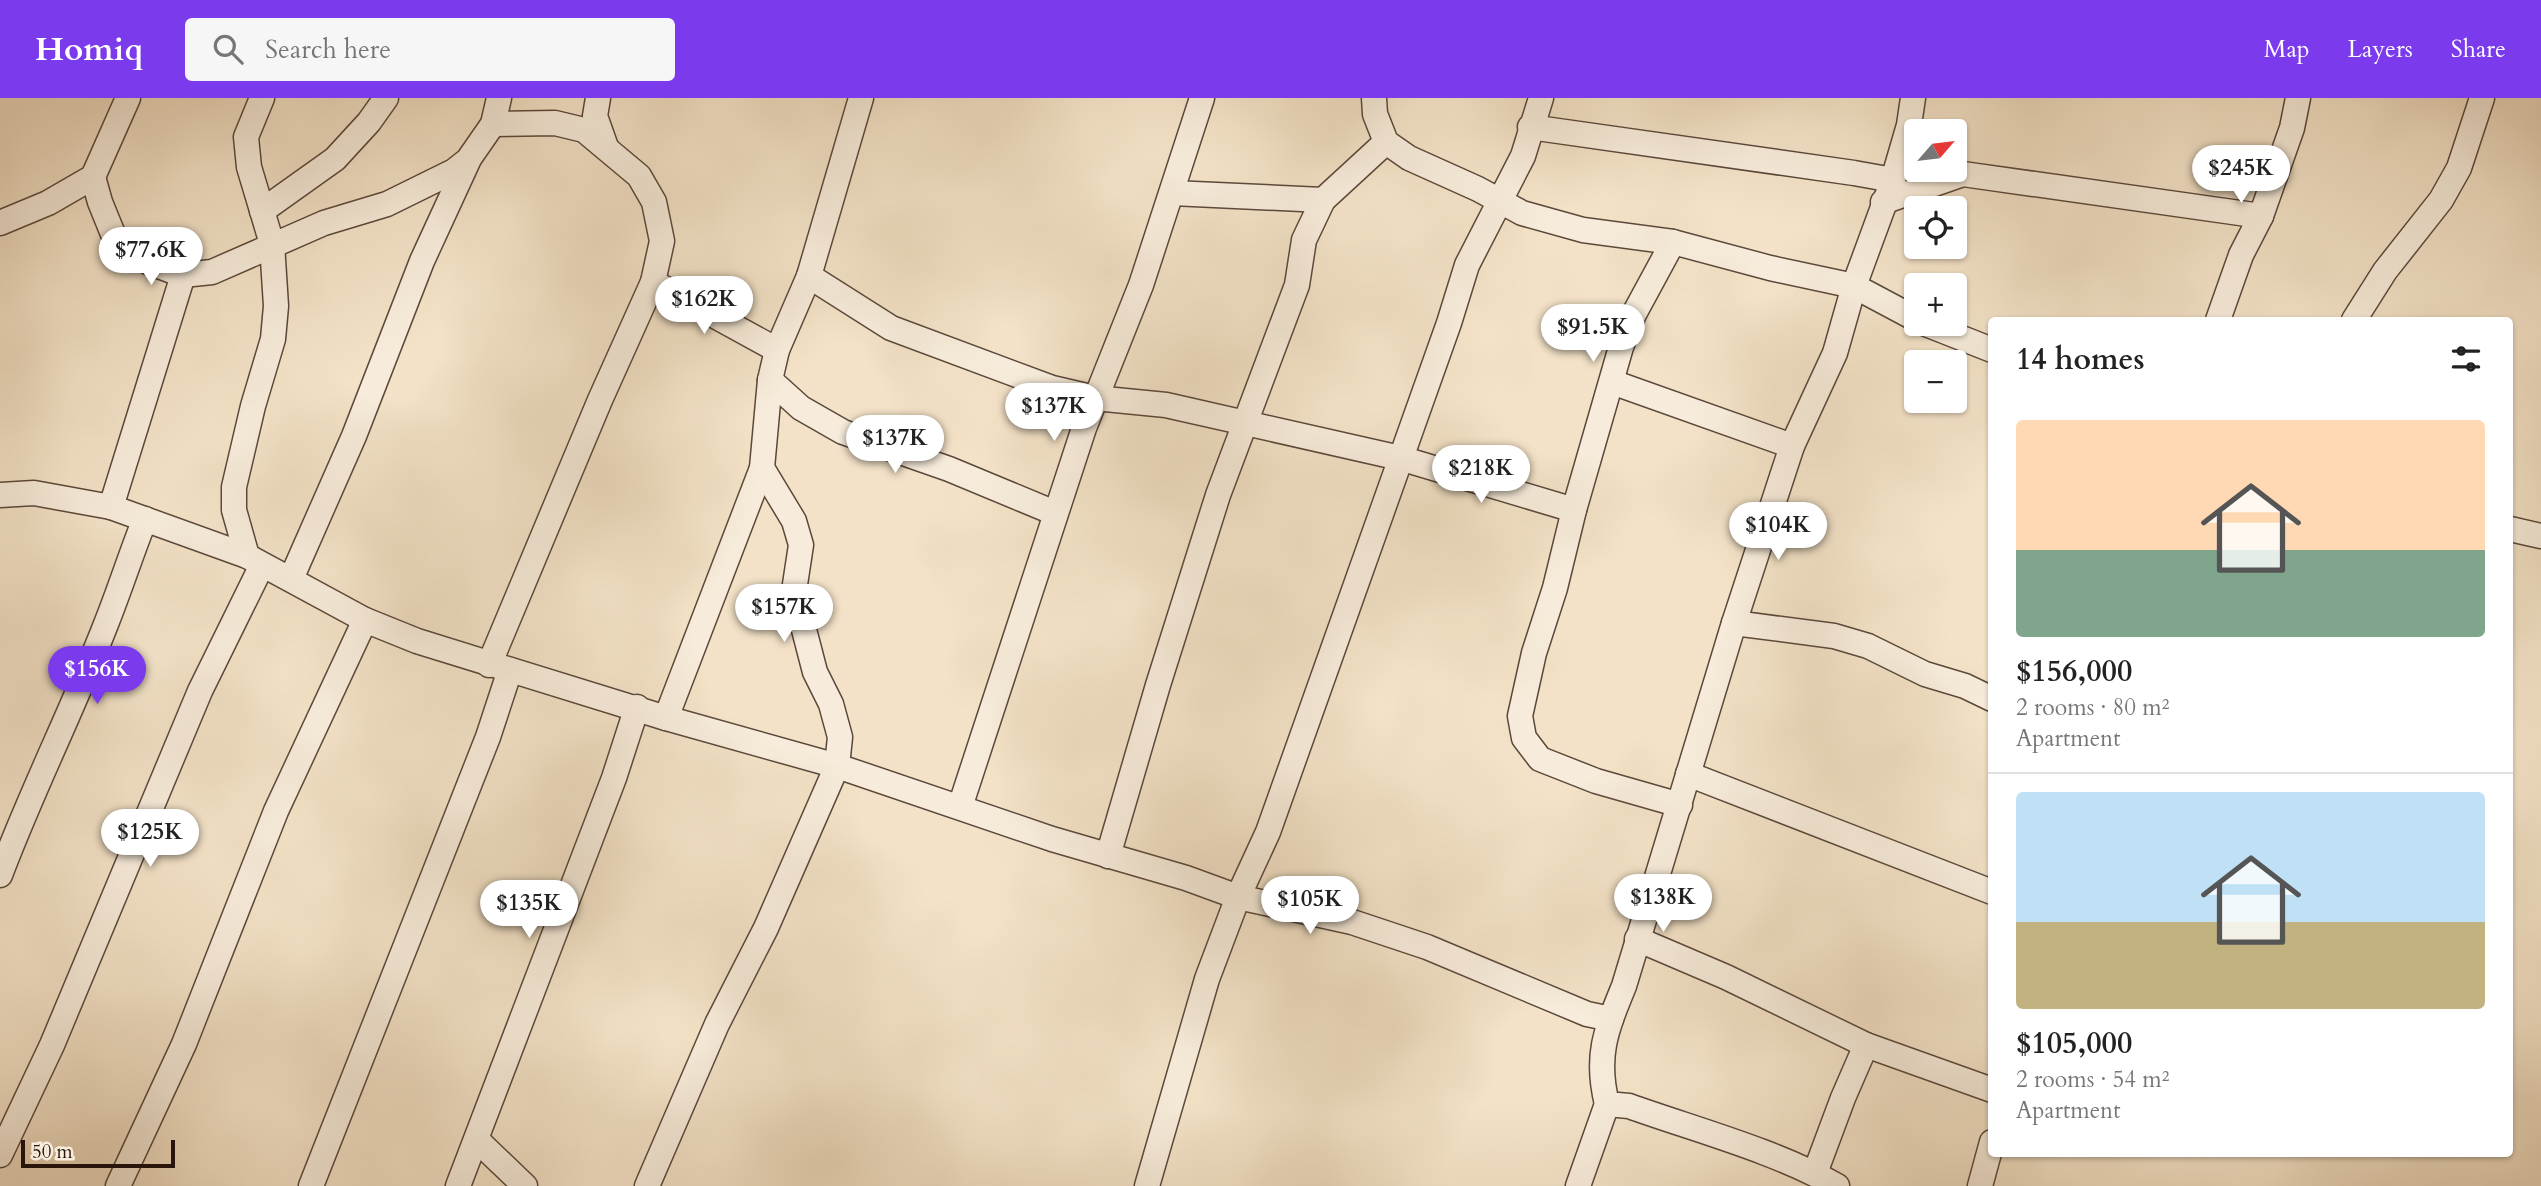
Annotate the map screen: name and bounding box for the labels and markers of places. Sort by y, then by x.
pin: $245K [2192,146,2290,205]
pin: $77.6K [94,228,208,287]
pin: $162K [655,276,753,336]
pin: $91.5K [1536,304,1650,364]
pin: $137K [1005,384,1103,443]
pin: $137K [846,416,944,475]
pin: $218K [1432,446,1530,505]
pin: $104K [1729,503,1827,562]
pin: $157K [735,584,833,644]
pin: $156K [48,646,146,706]
pin: $125K [101,810,199,869]
pin: $138K [1614,874,1712,934]
pin: $105K [1261,876,1359,936]
pin: $135K [480,880,578,940]

